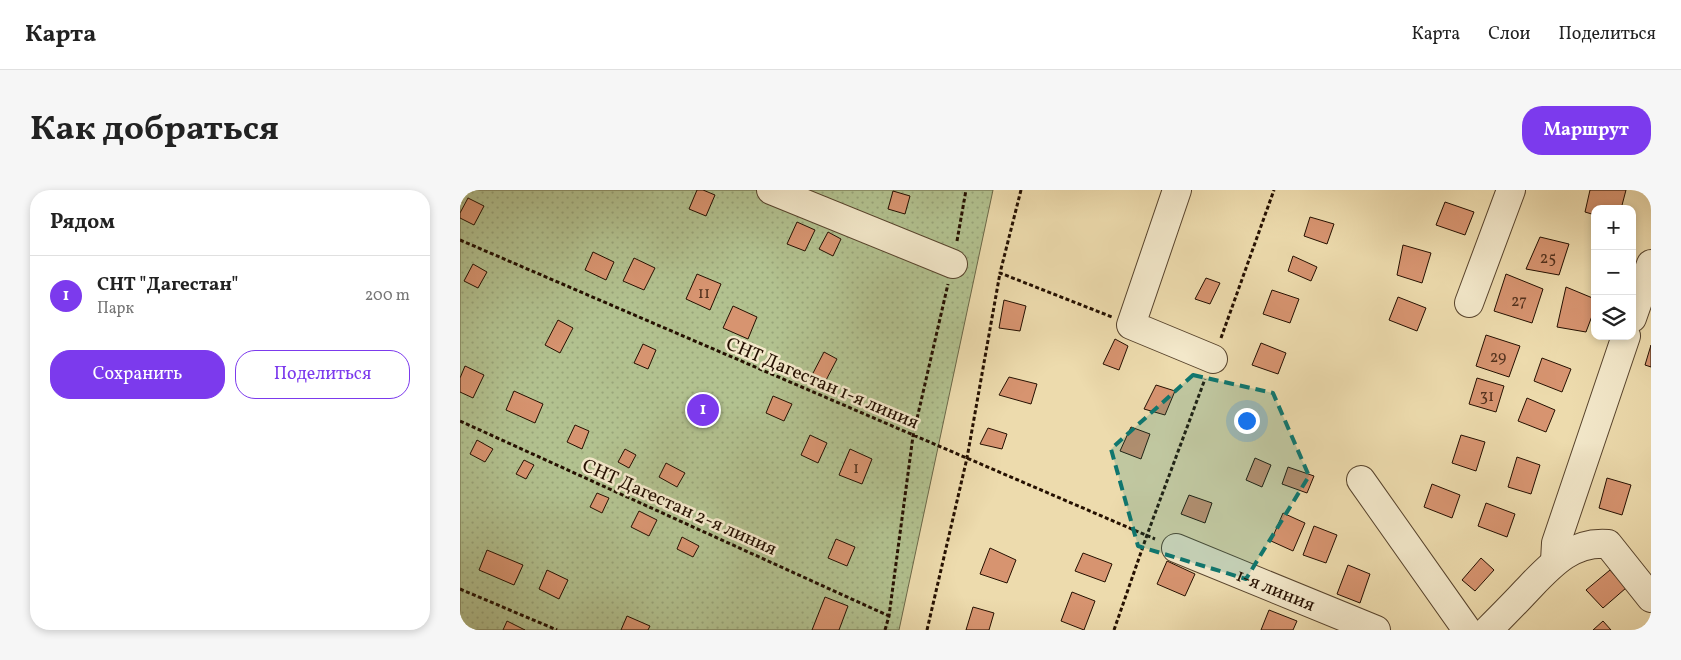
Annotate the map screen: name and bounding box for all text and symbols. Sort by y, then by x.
text: Карта [25,18,96,52]
text: Карта [1412,22,1460,47]
text: Слои [1488,22,1530,47]
text: Поделиться [1558,22,1656,47]
text: Как добраться [30,106,279,154]
button: Маршрут [1522,106,1651,155]
map controls [1591,205,1636,340]
button: + [1591,205,1636,250]
text: Рядом [50,208,115,237]
house number: 25 [1540,248,1556,270]
button: − [1591,250,1636,295]
text: СНТ "Дагестан" [97,272,238,298]
house number: 11 [698,283,710,305]
text: 1 [63,285,69,307]
text: 200 m [365,285,410,307]
house number: 27 [1511,291,1527,313]
button: layers [1591,295,1636,340]
text: Парк [97,298,134,320]
street label: СНТ Дагестан 1-я линия [722,331,923,436]
house number: 29 [1490,347,1506,369]
button: Сохранить [50,350,225,399]
button: Поделиться [235,350,410,399]
house number: 31 [1480,386,1494,408]
pin: 1 [687,391,719,429]
your location [1234,408,1260,434]
street label: СНТ Дагестан 2-я линия [578,453,781,563]
house number: 1 [853,458,859,480]
street label: 1-я линия [1232,563,1319,619]

